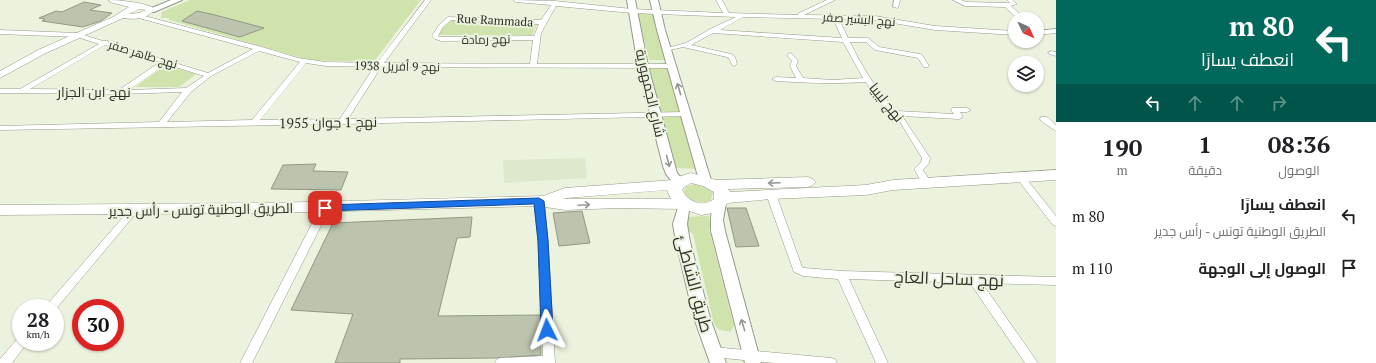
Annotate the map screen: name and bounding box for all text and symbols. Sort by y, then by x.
text: 80 m [1229,7,1294,44]
street label: نهج البشير صفر [821,9,896,30]
street label: Rue Rammada [456,11,534,29]
north arrow [1008,12,1044,48]
map controls [1008,12,1044,92]
icon: left [1308,16,1360,68]
street label: نهج رمادة [461,31,511,48]
street label: نهج طاهر صفر [106,36,179,73]
street label: شارع الجمهورية [632,47,670,139]
text: انعطف يسارًا [1201,47,1294,71]
button: layers [1008,56,1044,92]
street label: نهج 9 أفريل 1938 [354,58,440,75]
street label: نهج ليبيا [865,78,909,126]
street label: نهج ابن الجزار [56,82,131,101]
one-way arrow [675,82,682,95]
icon: left [1142,92,1164,114]
icon: ahead [1184,92,1206,114]
icon: ahead [1226,92,1248,114]
icon: right [1268,92,1290,114]
street label: نهج 1 جوان 1955 [279,112,377,132]
text: 1 [1198,128,1212,160]
text: 08:36 [1268,128,1330,160]
text: 190 [1102,131,1142,163]
one-way arrow [664,154,672,167]
text: m [1116,161,1128,179]
text: دقيقة [1188,161,1222,179]
text: الوصول [1278,161,1320,179]
one-way arrow [768,179,781,187]
pin [308,191,342,225]
text: انعطف يسارًا [1240,194,1326,214]
icon: arrive [314,197,336,219]
street label: الطريق الوطنية تونس - رأس جدير [108,198,293,220]
one-way arrow [577,201,590,208]
icon: left [1338,205,1360,227]
text: 80 m [1072,206,1105,226]
text: الطريق الوطنية تونس - رأس جدير [1155,222,1326,240]
street label: طريق الشاطئ [671,233,719,335]
icon: arrive [1338,257,1360,279]
text: 110 m [1072,258,1113,278]
text: الوصول إلى الوجهة [1198,258,1326,278]
street label: نهج ساحل العاج [894,265,1004,292]
speed limit sign: 30 [72,299,124,351]
text: 28 [27,306,49,333]
position arrow [526,309,568,351]
one-way arrow [739,319,746,332]
text: km/h [26,328,50,341]

